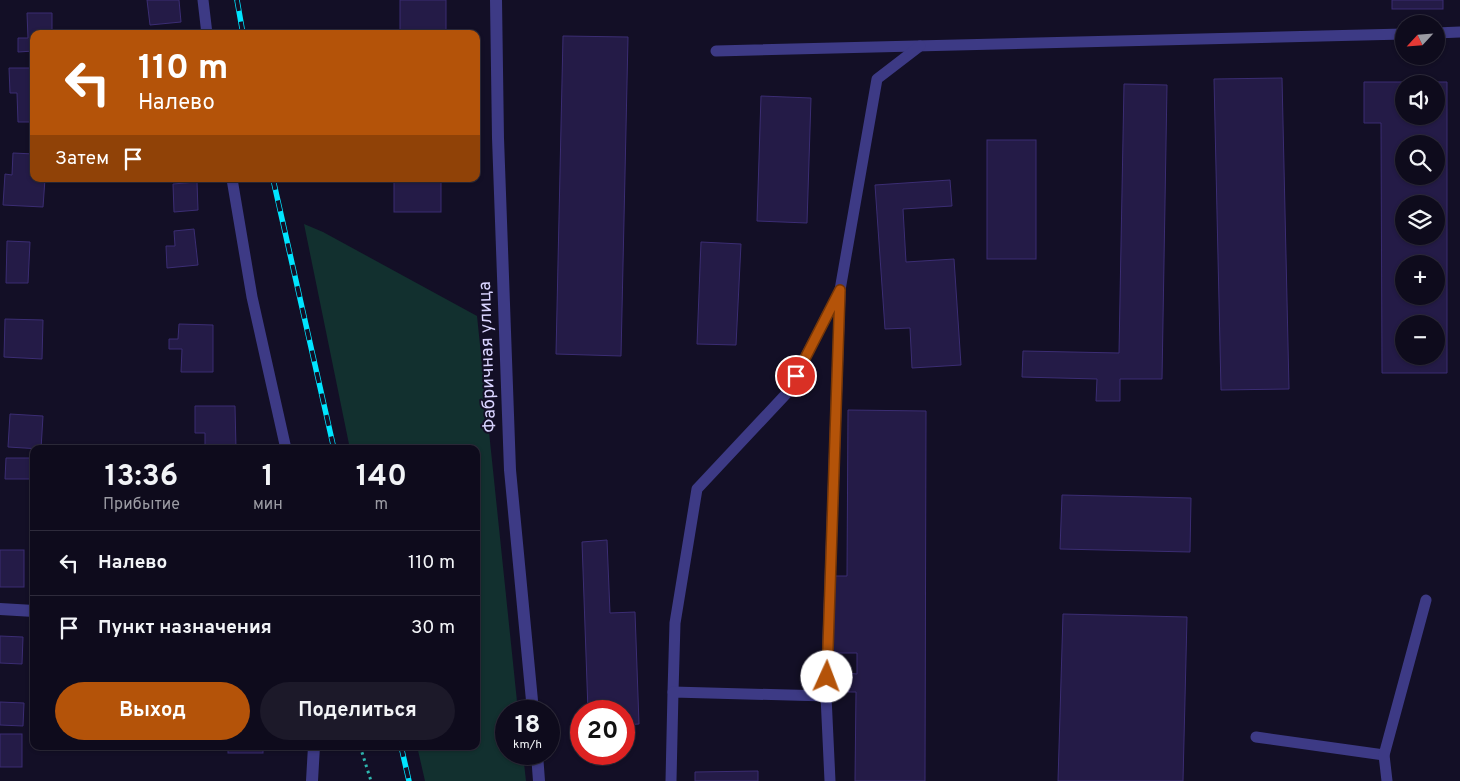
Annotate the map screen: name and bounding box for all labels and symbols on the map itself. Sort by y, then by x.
north arrow [1395,15,1445,65]
street label: Фабричная улица [474,281,502,433]
pin [775,355,817,397]
position arrow [800,650,852,702]
speed limit sign: 20 [570,700,635,765]

